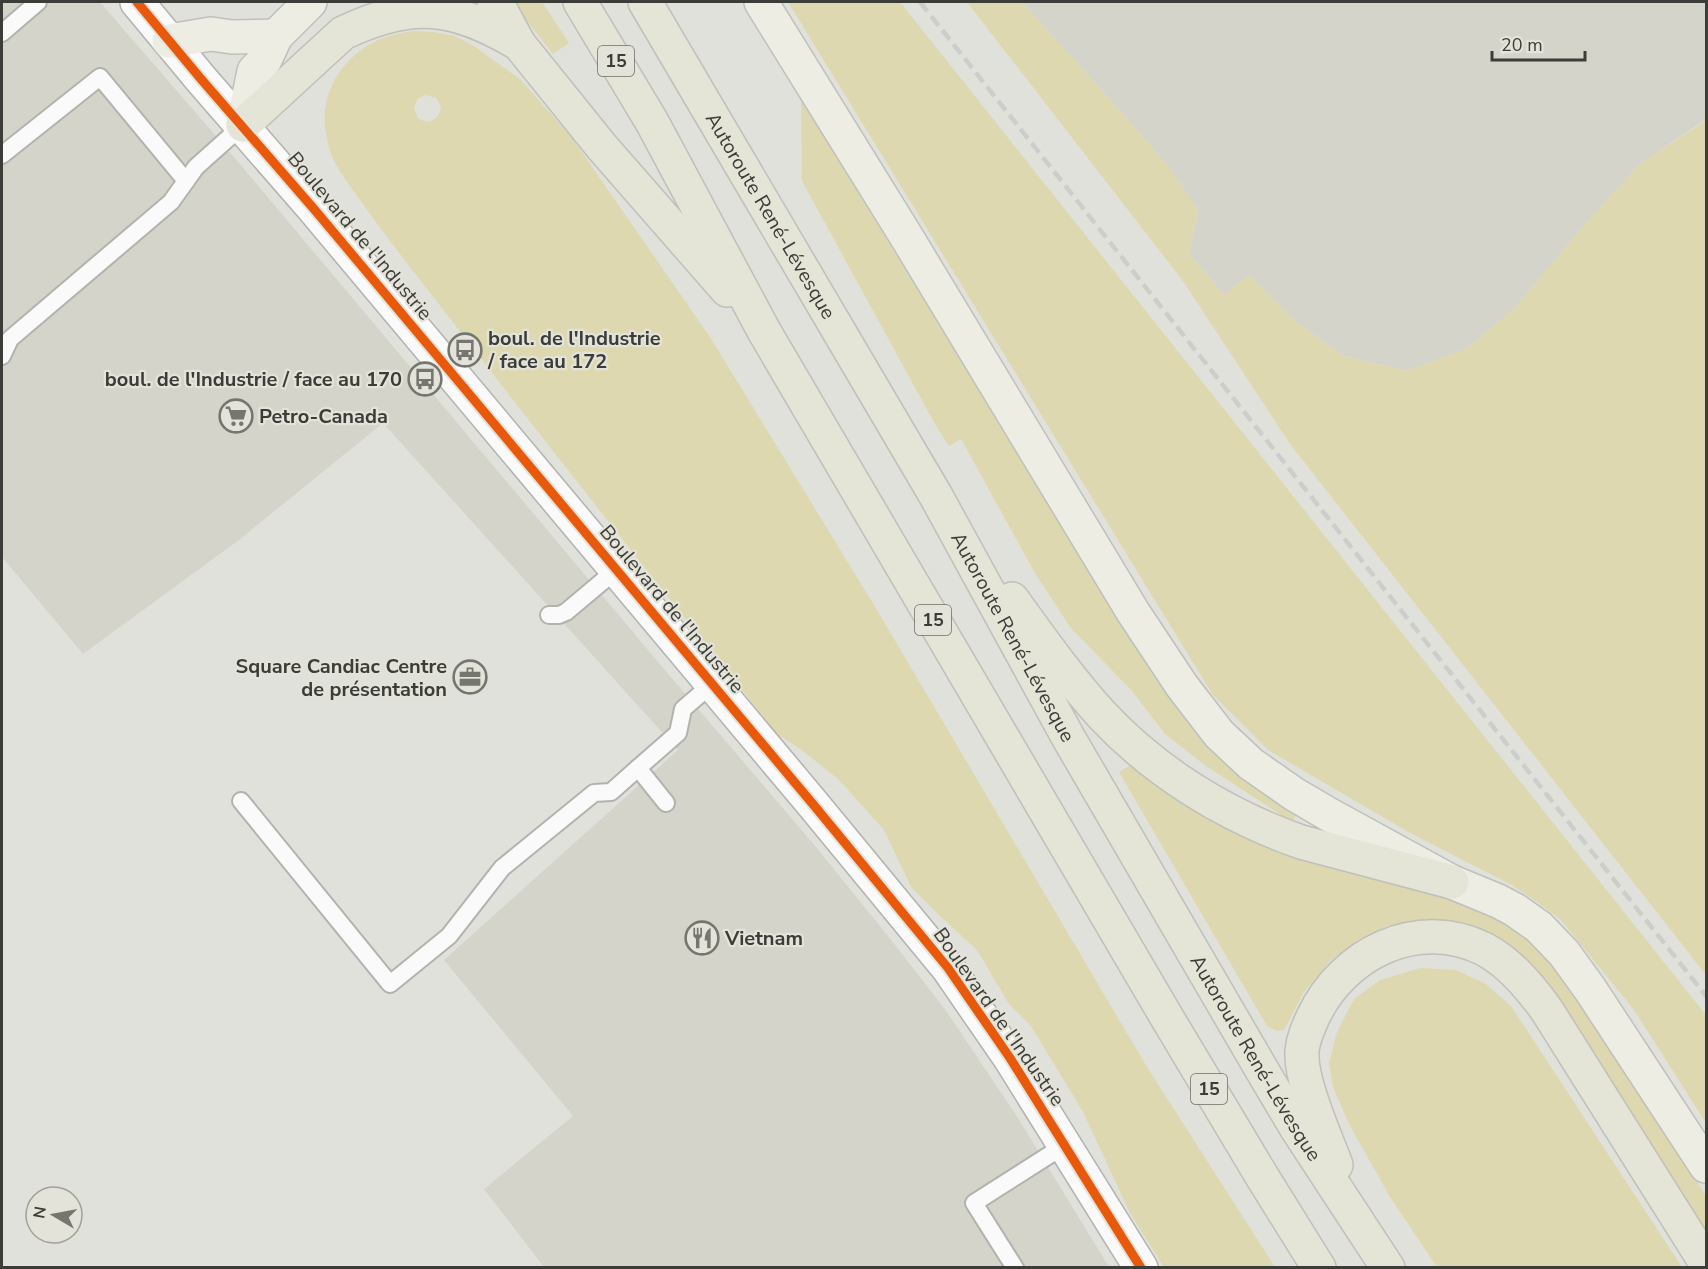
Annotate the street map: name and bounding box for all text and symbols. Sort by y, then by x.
scale bar [1492,24,1585,62]
text: 20 m [1501,33,1543,57]
road number: 15 [598,46,634,76]
street label: Autoroute René-Lévesque [699,107,842,324]
street label: Boulevard de l'Industrie [281,146,439,326]
place label: boul. de l'Industrie / face au 172 [487,325,661,375]
bus stop icon: boul. de l'Industrie / face au 172 [447,332,483,368]
bus stop icon: boul. de l'Industrie / face au 170 [407,361,443,397]
place label: boul. de l'Industrie / face au 170 [105,366,402,393]
supermarket icon: Petro-Canada [218,398,254,434]
place label: Petro-Canada [259,403,388,430]
street label: Boulevard de l'Industrie [593,519,751,699]
street label: Autoroute René-Lévesque [945,527,1082,747]
road number: 15 [915,605,951,635]
place label: Square Candiac Centre de présentation [236,653,447,703]
office icon: Square Candiac Centre de présentation [452,659,488,695]
restaurant icon: Vietnam [684,920,720,956]
street label: Boulevard de l'Industrie [927,922,1071,1112]
place label: Vietnam [724,925,803,952]
street label: Autoroute René-Lévesque [1184,950,1328,1166]
road number: 15 [1191,1074,1227,1104]
north arrow [24,1185,84,1245]
text: N [28,1205,52,1220]

